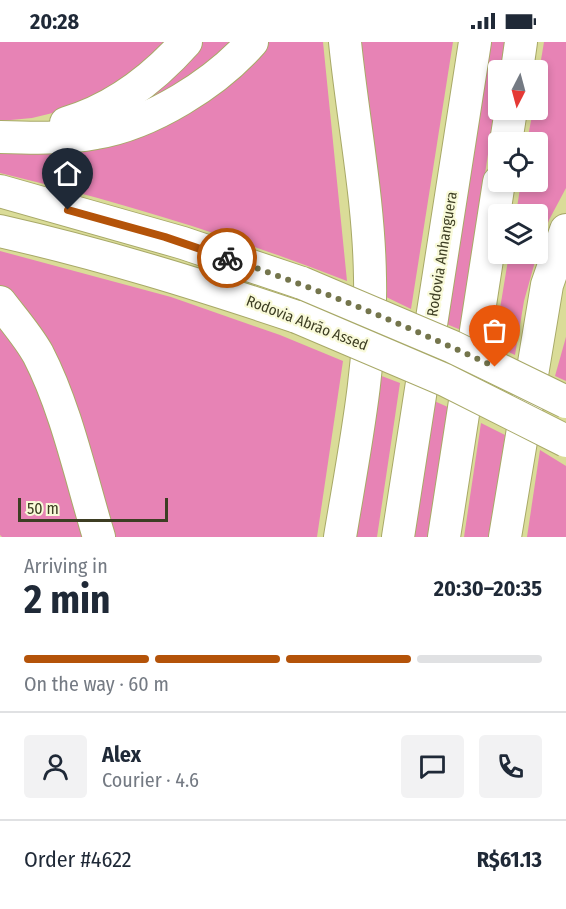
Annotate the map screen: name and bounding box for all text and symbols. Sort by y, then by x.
text: 20:28 [30,8,79,35]
north arrow [488,60,548,120]
map controls [488,60,548,264]
button: locate [488,132,548,192]
pin [42,148,93,210]
icon: home [51,157,84,190]
street label: Rodovia Anhanguera [423,190,461,318]
button: layers [488,204,548,264]
courier [197,228,257,288]
icon: bike [211,242,244,275]
street label: Rodovia Abrão Assed [244,292,370,354]
pin [469,305,520,367]
icon: bag [478,314,511,347]
scale bar [18,495,168,522]
text: 50 m [27,499,59,518]
text: Arriving in [24,554,108,578]
text: 20:30–20:35 [434,575,542,602]
text: 2 min [24,577,110,623]
text: On the way · 60 m [24,672,169,696]
button: person [24,735,87,798]
button: chat [401,735,464,798]
button: phone [479,735,542,798]
text: Alex [102,741,141,768]
text: Courier · 4.6 [102,768,199,792]
text: Order #4622 [24,846,132,873]
text: R$61.13 [477,846,542,873]

